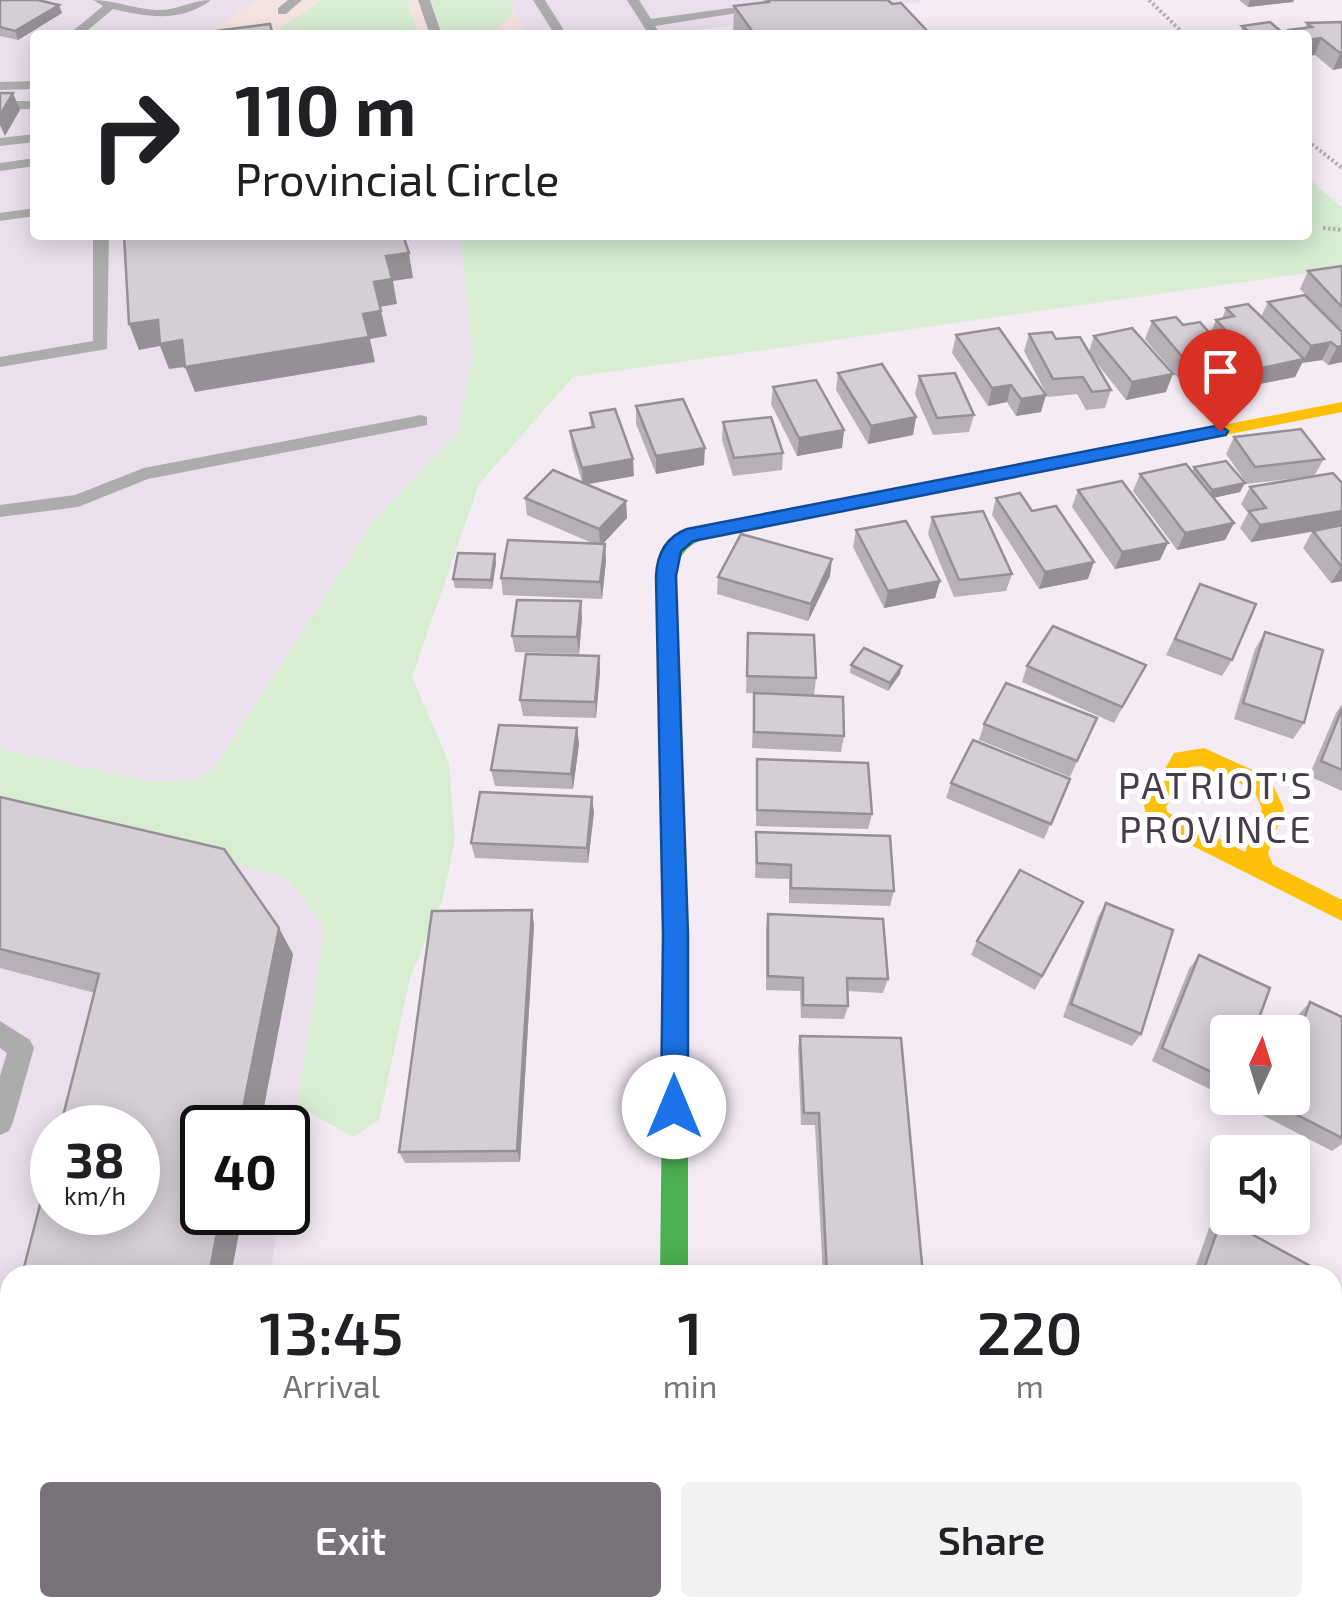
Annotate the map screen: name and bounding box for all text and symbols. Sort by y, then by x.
text: 110 m [235,66,416,150]
icon: right [70,70,200,200]
text: Provincial Circle [235,151,559,205]
pin [1178,329,1263,432]
icon: arrive [1193,344,1248,399]
district label: PATRIOT'S PROVINCE [1118,761,1314,851]
north arrow [1210,1015,1310,1115]
map controls [1210,1015,1310,1235]
position arrow [622,1055,726,1159]
speed limit sign: 40 [180,1105,310,1235]
text: 38 [65,1128,125,1188]
button: sound [1210,1135,1310,1235]
text: km/h [64,1180,126,1210]
text: 13:45 [259,1295,403,1367]
text: 1 [678,1295,703,1367]
text: 220 [977,1295,1083,1367]
text: Arrival [283,1366,380,1404]
text: min [663,1366,717,1404]
text: m [1016,1366,1044,1404]
button: Exit [40,1482,661,1597]
button: Share [681,1482,1302,1597]

